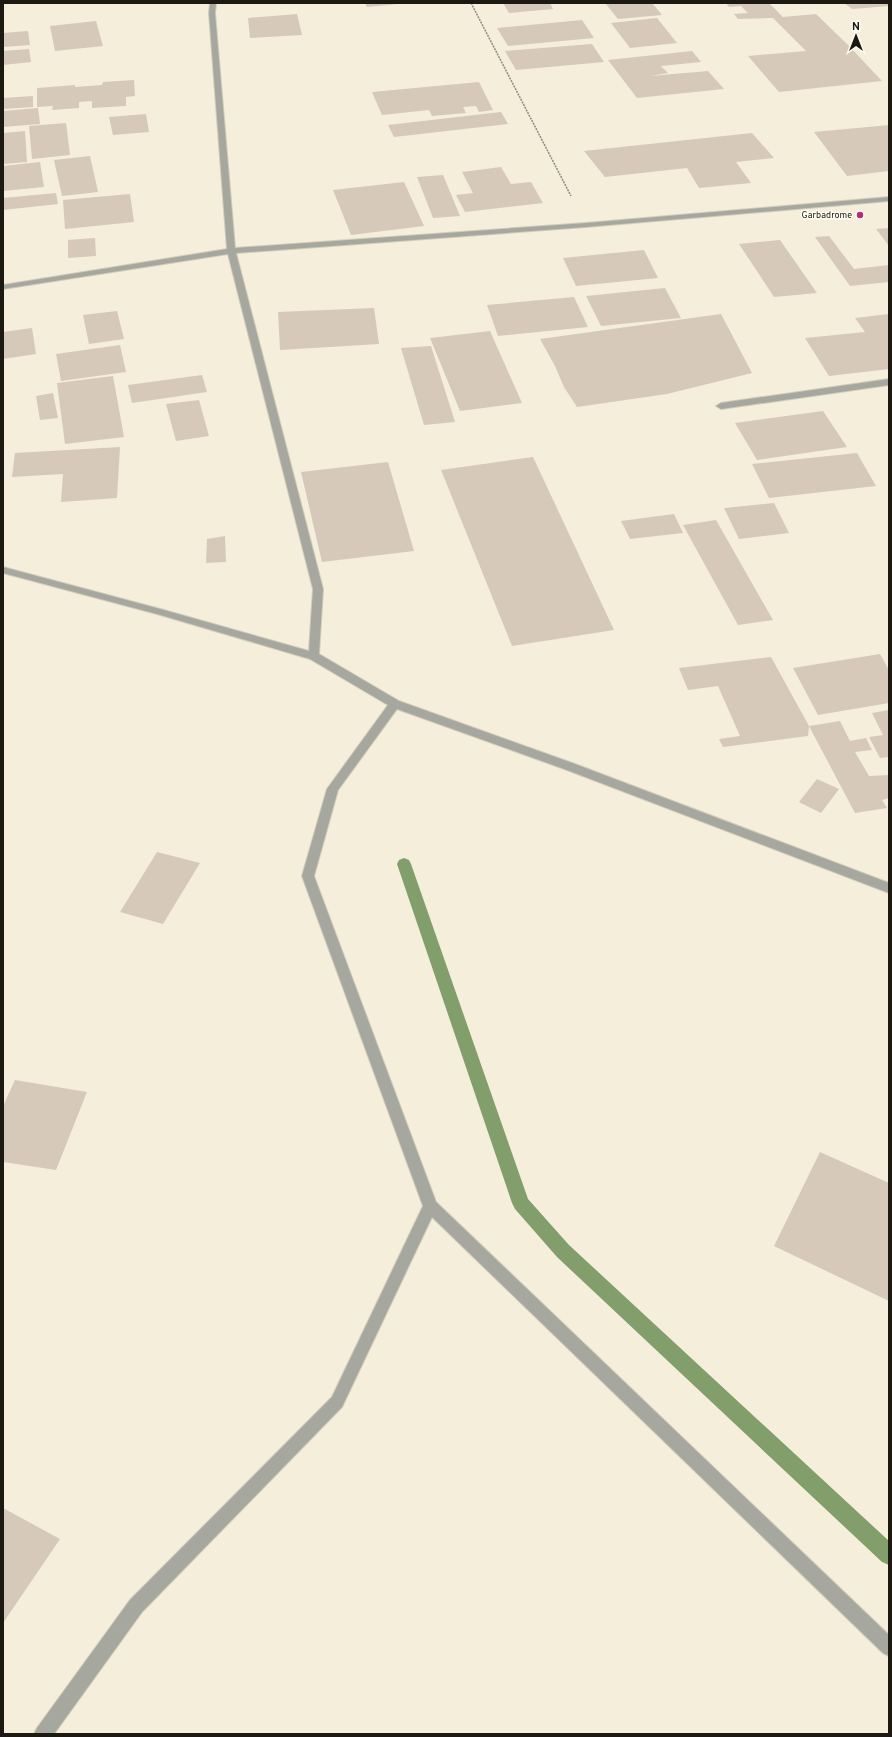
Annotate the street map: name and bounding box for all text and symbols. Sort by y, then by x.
north arrow [836,16,876,56]
text: N [852,20,860,34]
place label: Garbadrome [802,210,852,221]
marker: Garbadrome [855,210,865,220]

